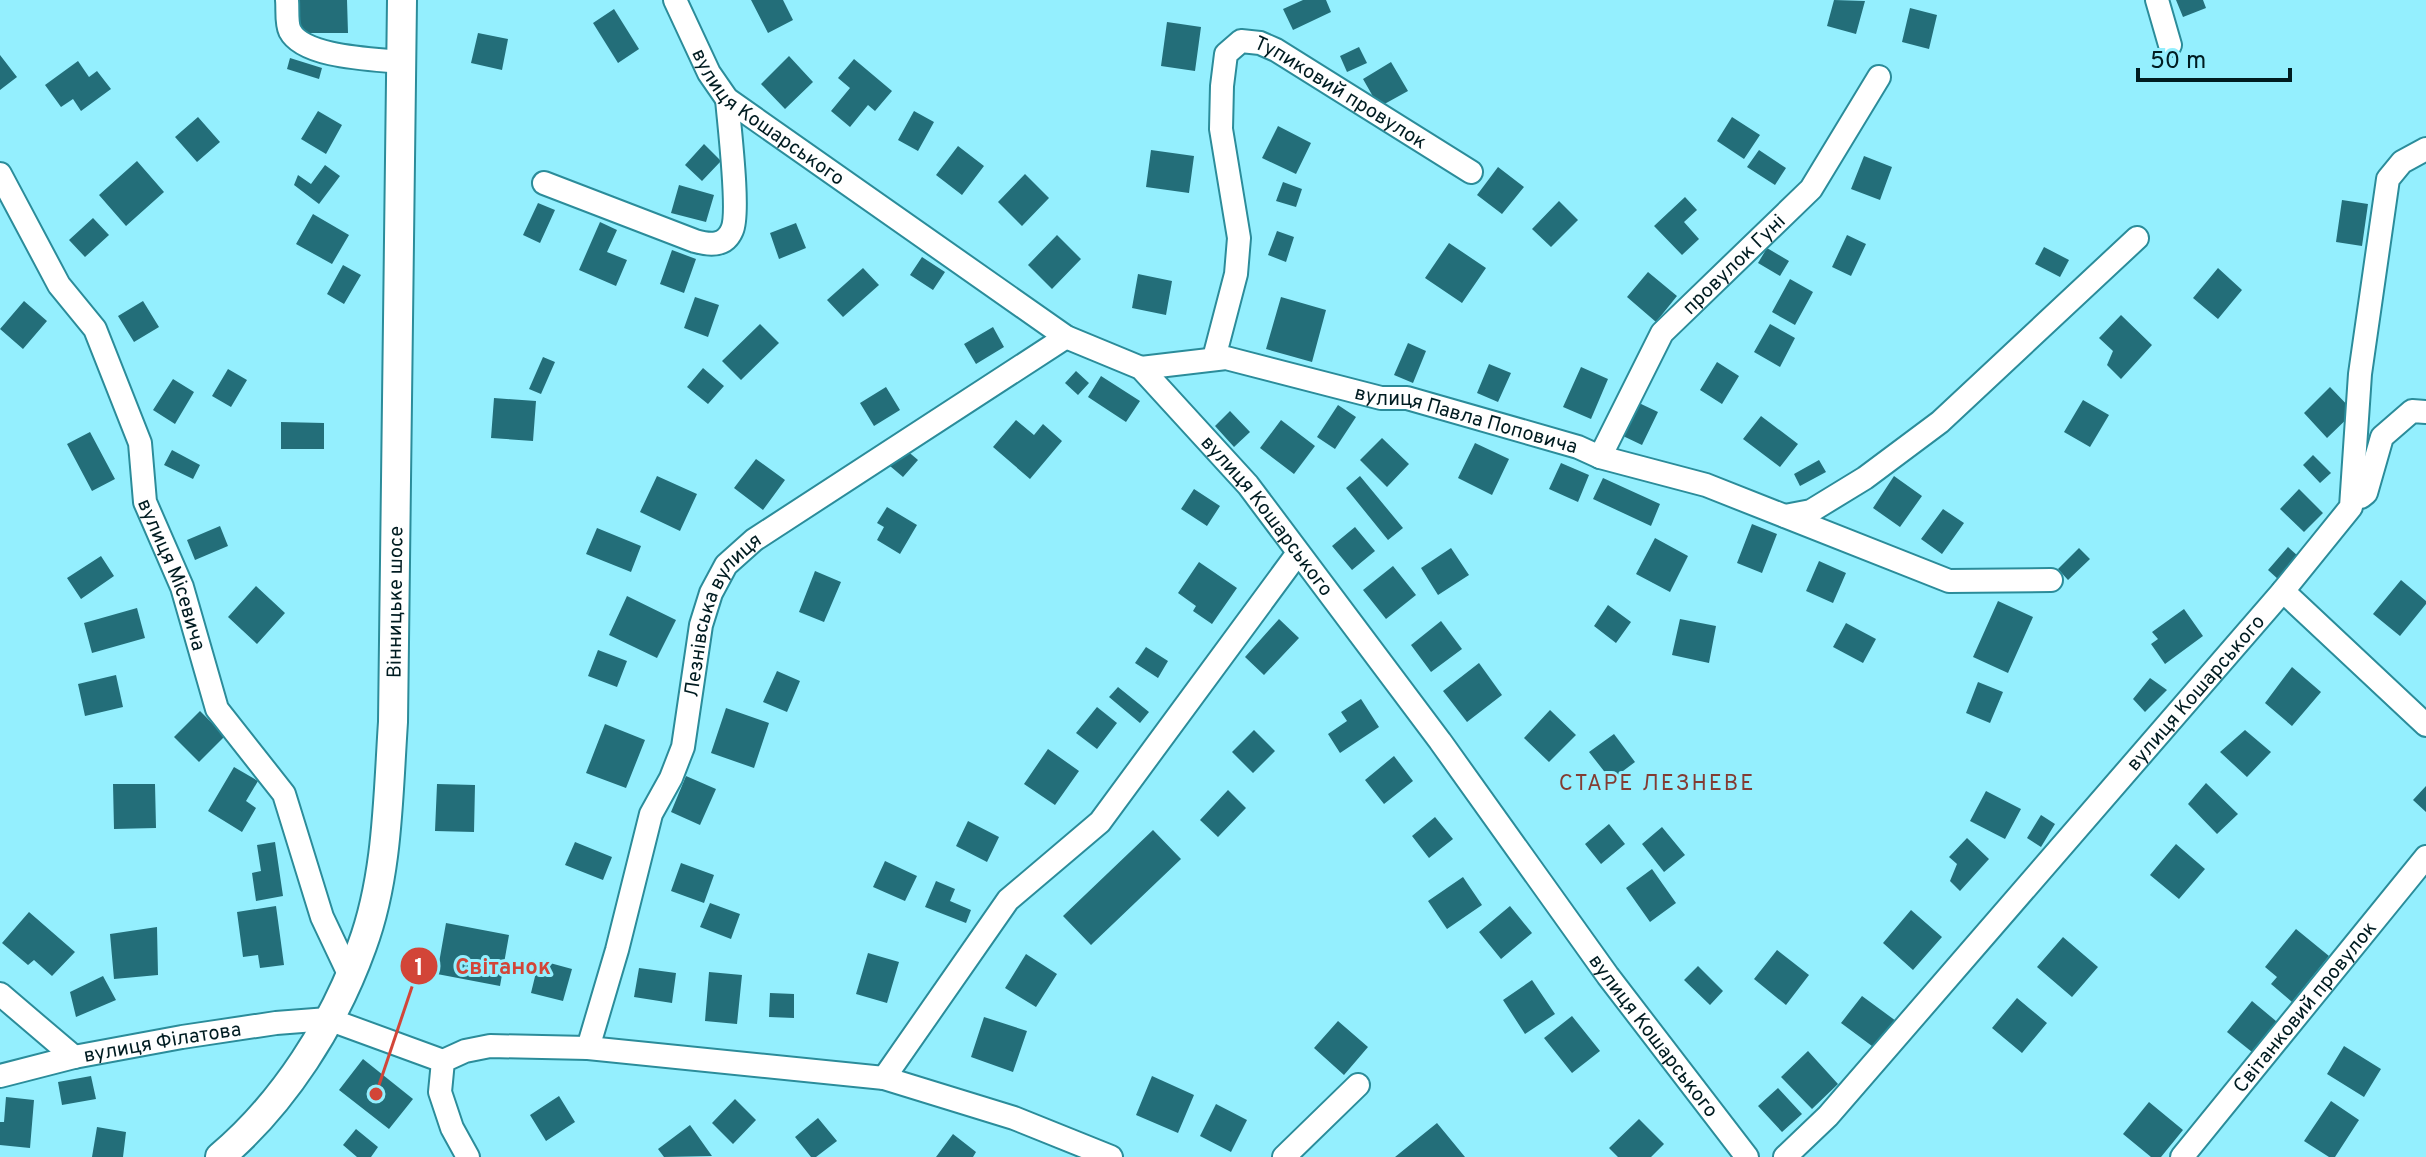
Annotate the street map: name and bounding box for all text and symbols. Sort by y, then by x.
street label: Тупиковий провулок [1250,31,1431,156]
scale bar [2138,32,2290,82]
street label: вулиця Кошарського [684,45,849,192]
text: 50 m [2150,47,2206,77]
street label: провулок Гуні [1678,210,1792,321]
street label: вулиця Павла Поповича [1352,381,1580,461]
street label: вулиця Кошарського [1194,431,1338,602]
street label: вулиця Місевича [130,495,211,654]
street label: Вінницьке шосе [383,526,410,678]
street label: Лезнівська вулиця [679,528,767,699]
street label: вулиця Кошарського [2122,610,2272,777]
district label: СТАРЕ ЛЕЗНЕВЕ [1559,771,1755,798]
street label: Світанковий провулок [2228,917,2384,1099]
callout: Світанок [399,943,567,989]
street label: вулиця Кошарського [1582,950,1723,1123]
text: 1 [414,954,424,984]
text: Світанок [455,955,551,982]
street label: вулиця Філатова [82,1017,243,1070]

